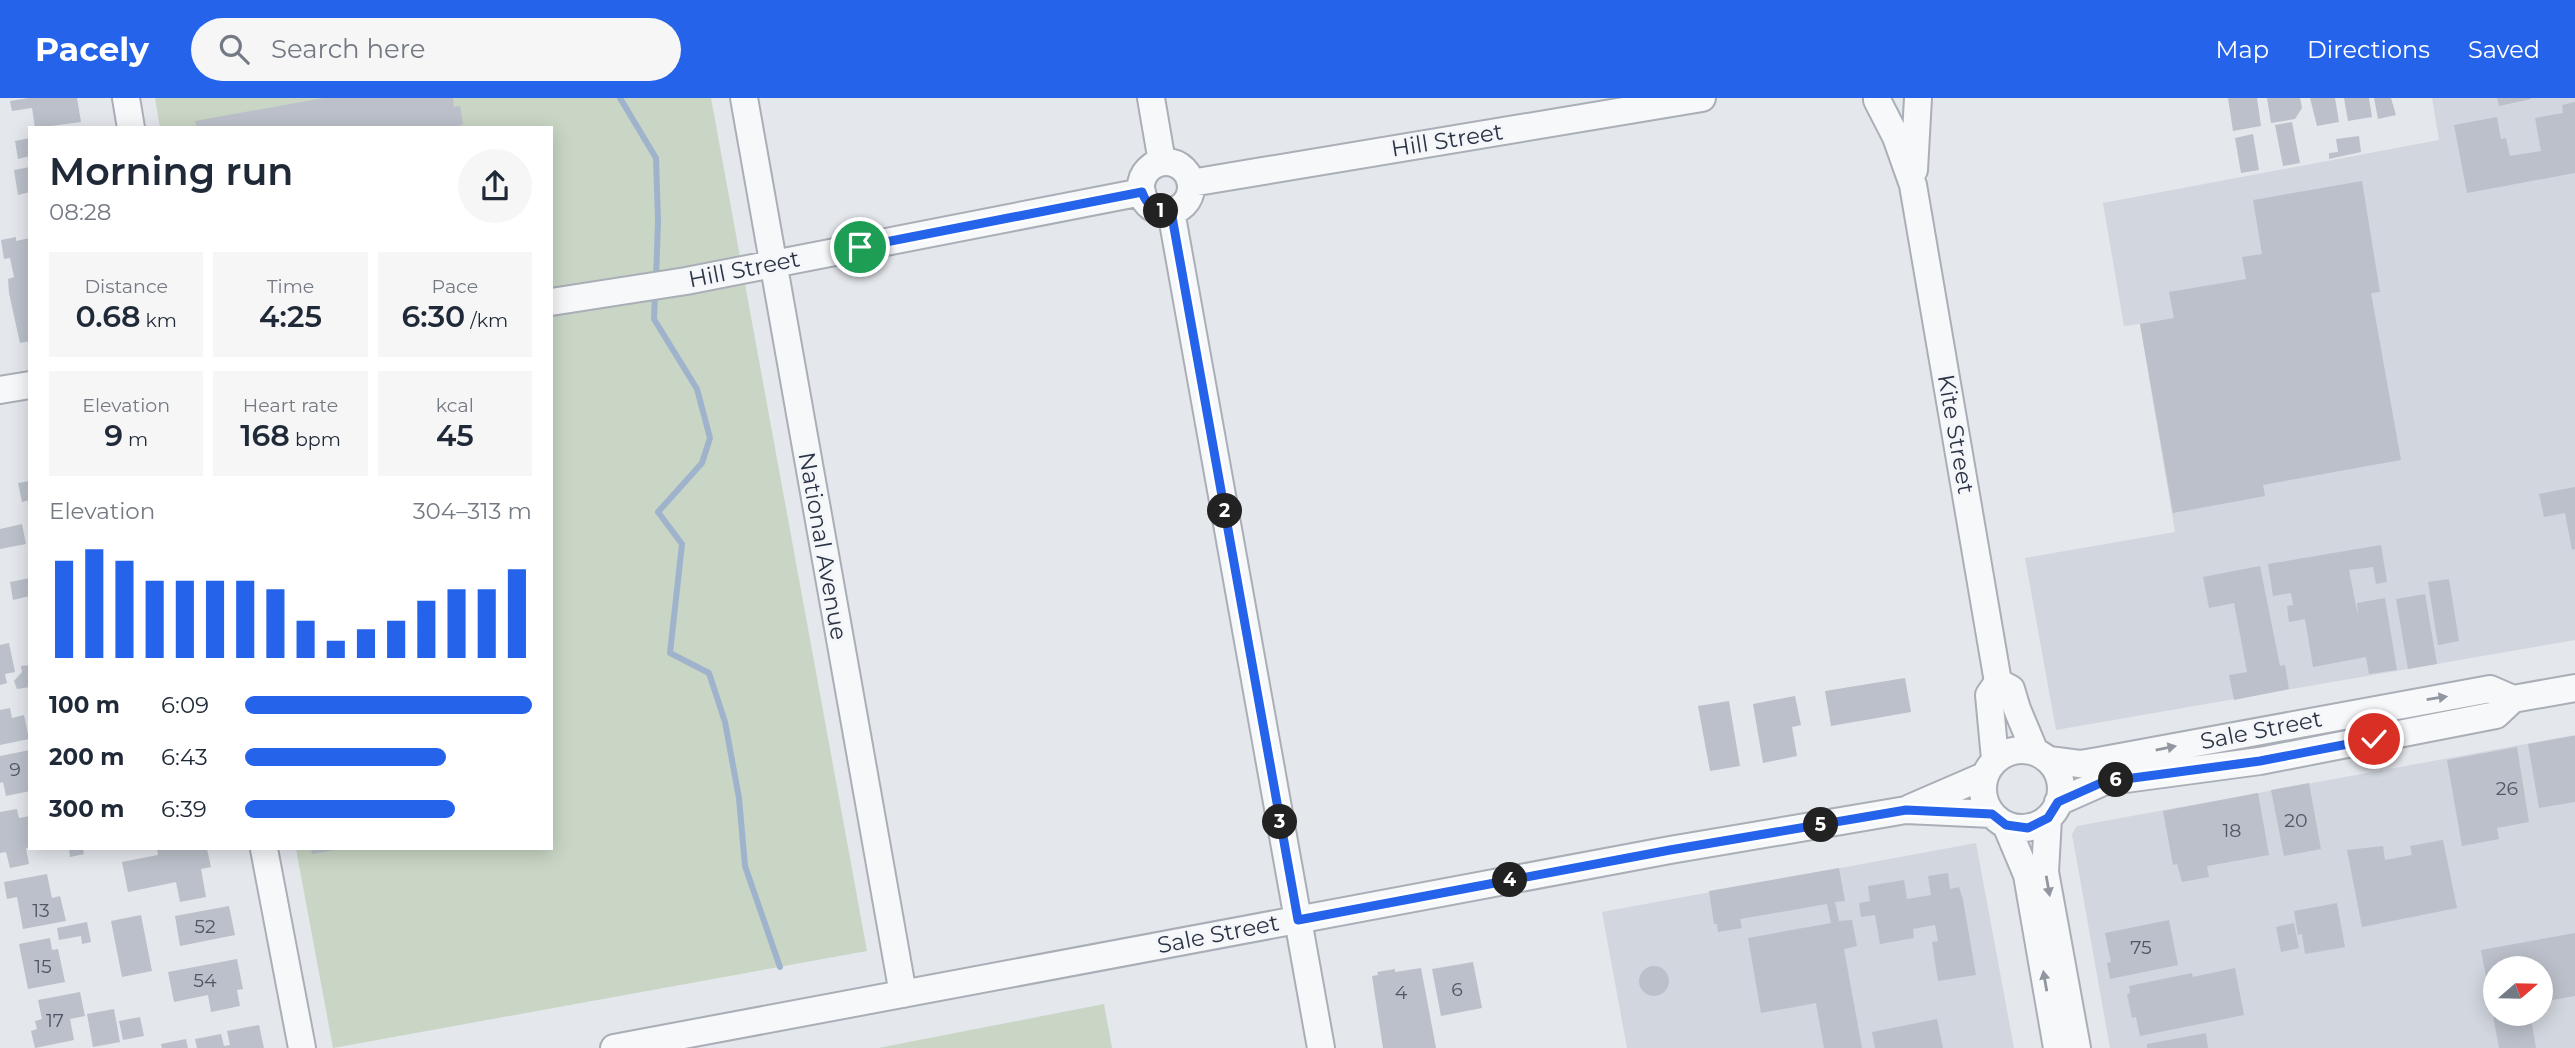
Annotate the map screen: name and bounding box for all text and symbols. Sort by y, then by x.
search box [191,18,681,81]
text: Pacely [35,29,149,69]
icon: search [215,30,253,68]
text: Search here [271,33,426,65]
text: Map [2216,35,2269,64]
text: Directions [2307,35,2430,64]
text: Saved [2468,35,2540,64]
street label: Hill Street [1389,117,1505,163]
text: Morning run [49,148,293,195]
button: share [458,149,532,223]
pin: 1 [1144,194,1178,228]
text: 08:28 [49,198,112,226]
text: 1 [1157,199,1164,222]
pin [830,217,890,277]
icon: arrive [841,228,879,266]
street label: Hill Street [686,244,802,294]
text: Distance [84,275,168,298]
text: Time [267,275,314,298]
text: Pace [432,275,478,298]
text: 0.68 [75,298,141,335]
text: 4:25 [259,298,322,335]
text: 6:30 [402,298,465,335]
text: km [141,309,177,332]
text: /km [465,309,508,332]
street label: Kite Street [1932,372,1980,496]
text: Elevation [82,394,170,417]
text: Heart rate [243,394,338,417]
text: kcal [436,394,474,417]
text: 9 [104,417,123,454]
text: 168 [240,417,290,454]
text: 45 [436,417,474,454]
text: m [123,428,148,451]
text: bpm [290,428,341,451]
street label: National Avenue [793,450,853,642]
pin: 2 [1208,494,1242,528]
text: Elevation [49,497,155,525]
text: 304–313 m [413,497,532,525]
text: 2 [1219,499,1230,522]
text: 100 m [49,691,120,719]
text: 6:09 [161,691,209,719]
one-way arrow [2426,692,2448,703]
street label: Sale Street [2198,704,2324,756]
pin [2344,709,2404,769]
icon: check [2355,720,2393,758]
text: 200 m [49,743,124,771]
text: 6:43 [161,743,208,771]
one-way arrow [2155,743,2177,754]
house number: 9 [9,758,21,781]
pin: 6 [2098,762,2134,798]
text: 6 [2109,768,2122,791]
house number: 26 [2496,777,2518,800]
text: 300 m [49,795,125,823]
text: 6:39 [161,795,207,823]
pin: 3 [1262,804,1298,840]
pin: 5 [1804,808,1839,842]
house number: 20 [2284,809,2308,832]
text: 3 [1274,810,1285,833]
text: 5 [1815,813,1826,836]
house number: 18 [2223,819,2241,842]
pin: 4 [1492,862,1528,898]
text: 4 [1503,868,1516,891]
one-way arrow [2043,875,2054,897]
house number: 13 [32,899,50,922]
street label: Sale Street [1155,908,1281,960]
house number: 52 [194,915,216,938]
house number: 75 [2130,936,2152,959]
house number: 15 [34,955,52,978]
north arrow [2483,956,2553,1026]
map controls [2483,956,2553,1026]
house number: 54 [193,969,217,992]
one-way arrow [2040,970,2051,992]
house number: 6 [1451,978,1463,1001]
house number: 4 [1395,981,1408,1004]
house number: 17 [46,1009,64,1032]

